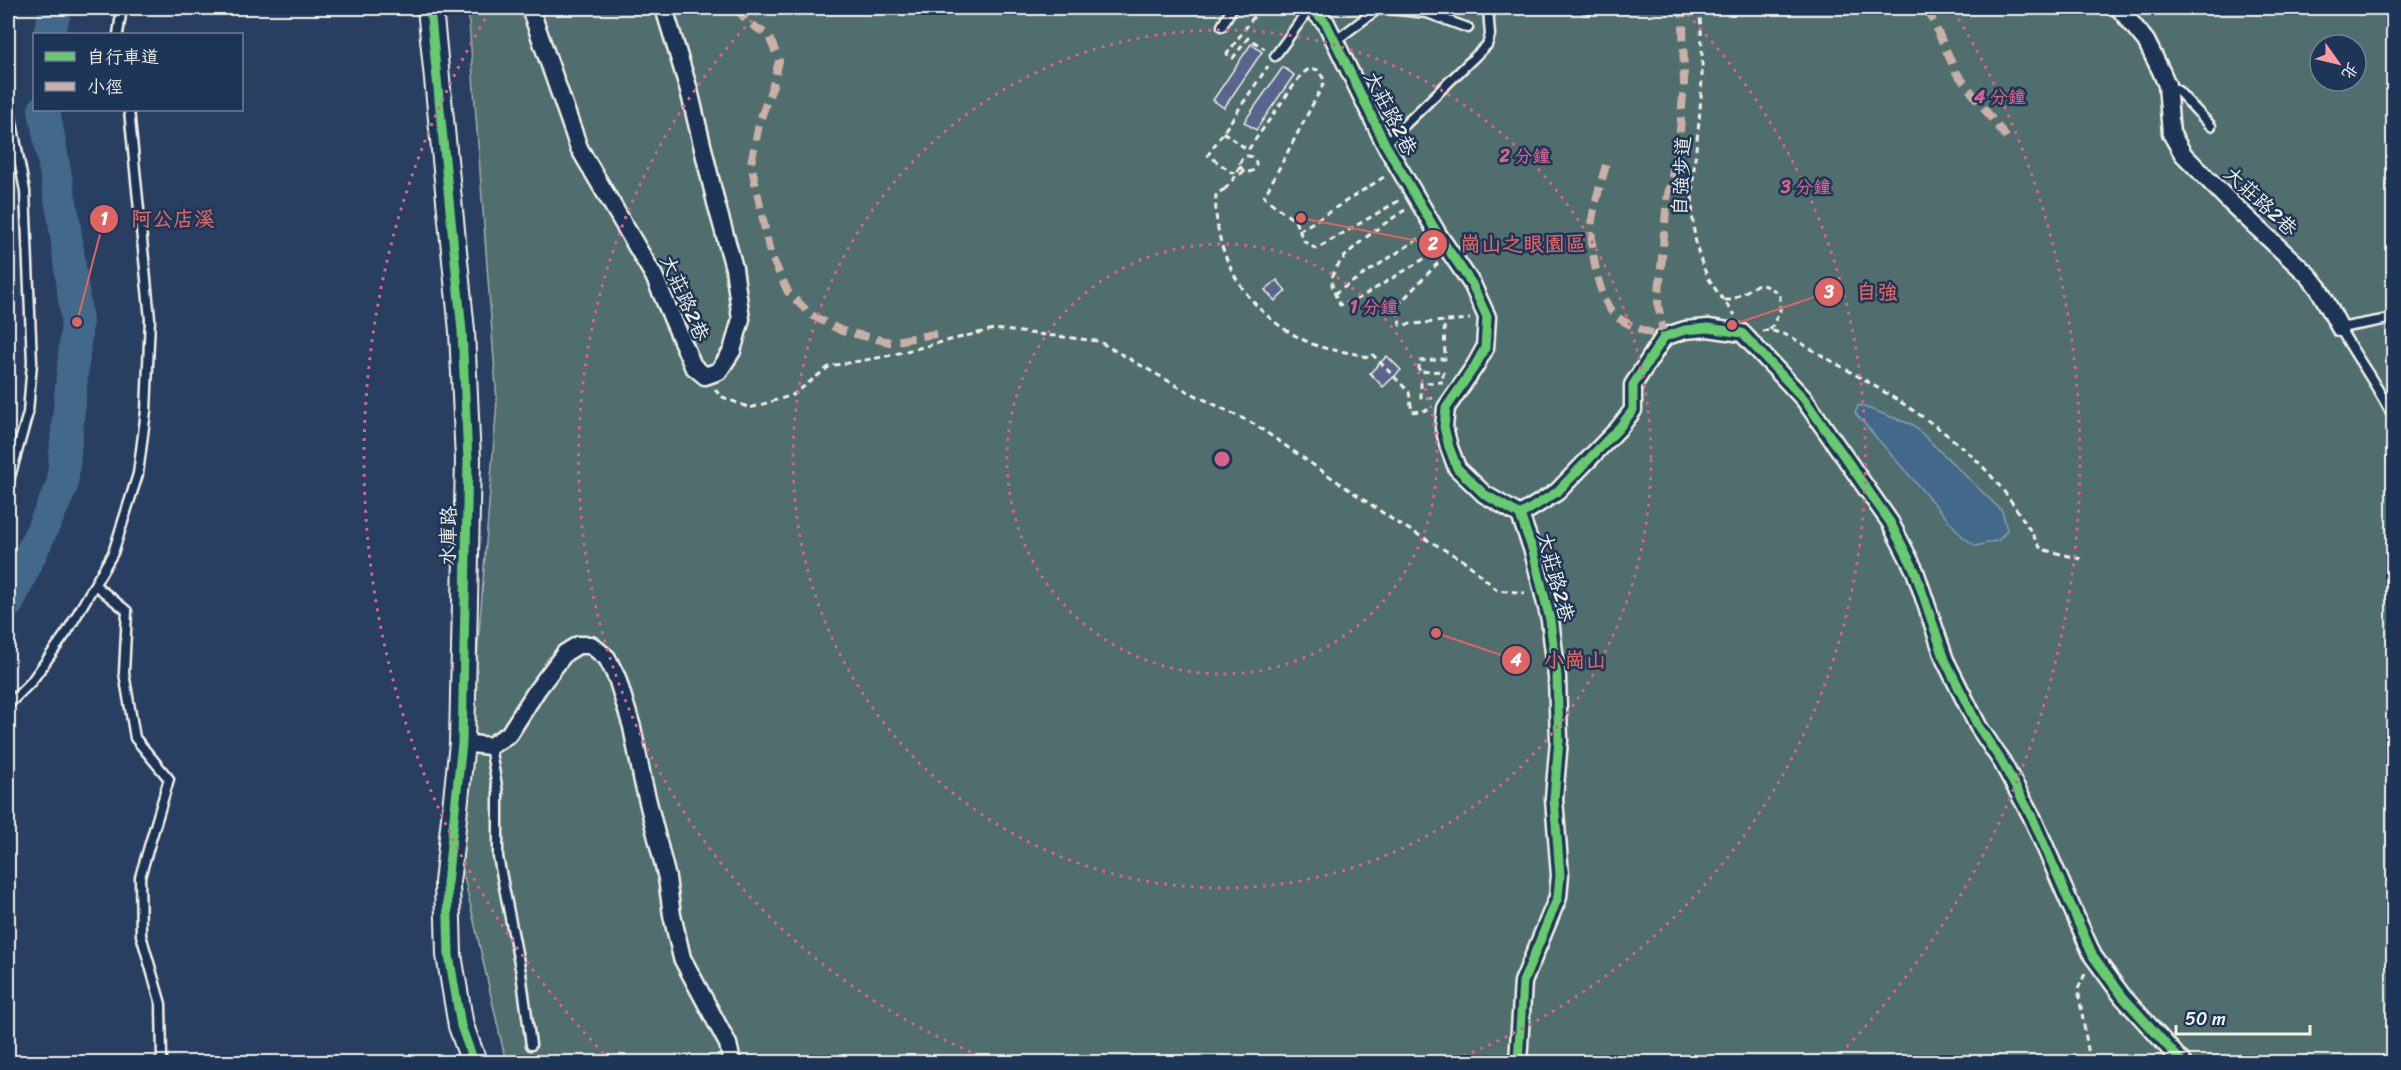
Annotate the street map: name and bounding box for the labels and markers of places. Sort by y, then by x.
callout: 阿公店溪 [89,200,227,239]
callout: 崗山之眼園區 [1418,224,1598,263]
callout: 自強 [1814,272,1910,311]
centre of rings [1212,449,1232,469]
callout: 小崗山 [1501,641,1618,680]

